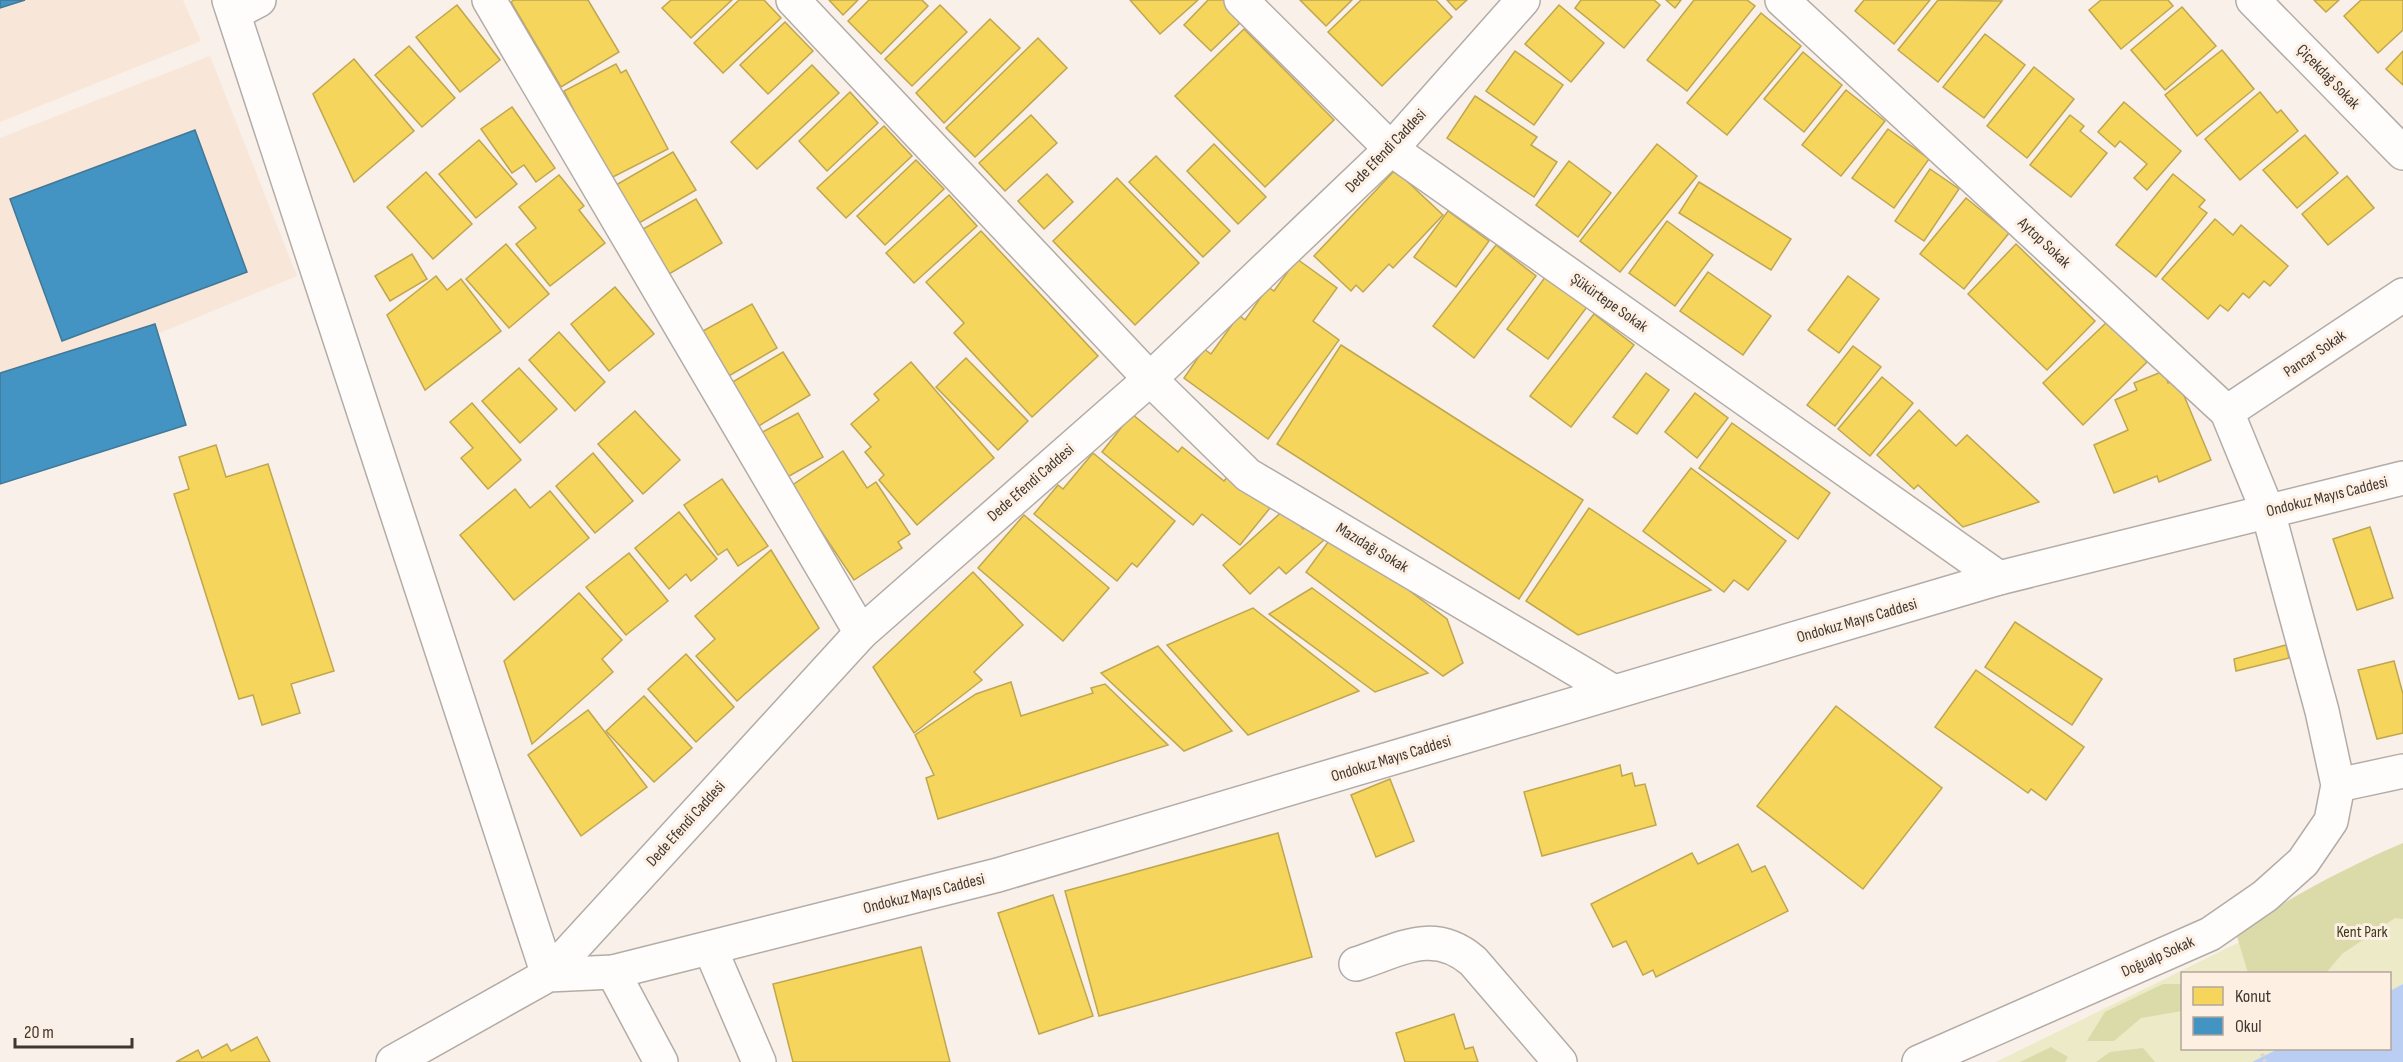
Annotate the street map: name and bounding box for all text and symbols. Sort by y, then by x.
street label: Çiçekdağ Sokak [2292,41,2364,113]
street label: Dede Efendi Caddesi [1342,105,1431,197]
street label: Aytop Sokak [2013,213,2074,272]
street label: Şükürtepe Sokak [1567,269,1651,337]
street label: Pancar Sokak [2280,326,2350,382]
street label: Dede Efendi Caddesi [984,440,1078,526]
street label: Ondokuz Mayıs Caddesi [2264,473,2390,521]
street label: Mazıdağı Sokak [1332,519,1412,577]
street label: Ondokuz Mayıs Caddesi [1795,595,1919,647]
street label: Ondokuz Mayıs Caddesi [1329,732,1453,786]
street label: Dede Efendi Caddesi [643,777,729,871]
street label: Ondokuz Mayıs Caddesi [861,870,987,918]
park label: Kent Park [2336,923,2388,942]
street label: Doğualp Sokak [2119,933,2197,981]
legend [2181,972,2391,1050]
text: Konut [2235,986,2272,1007]
scale bar [15,1011,132,1049]
text: Okul [2235,1016,2262,1037]
text: 20 m [24,1022,54,1043]

